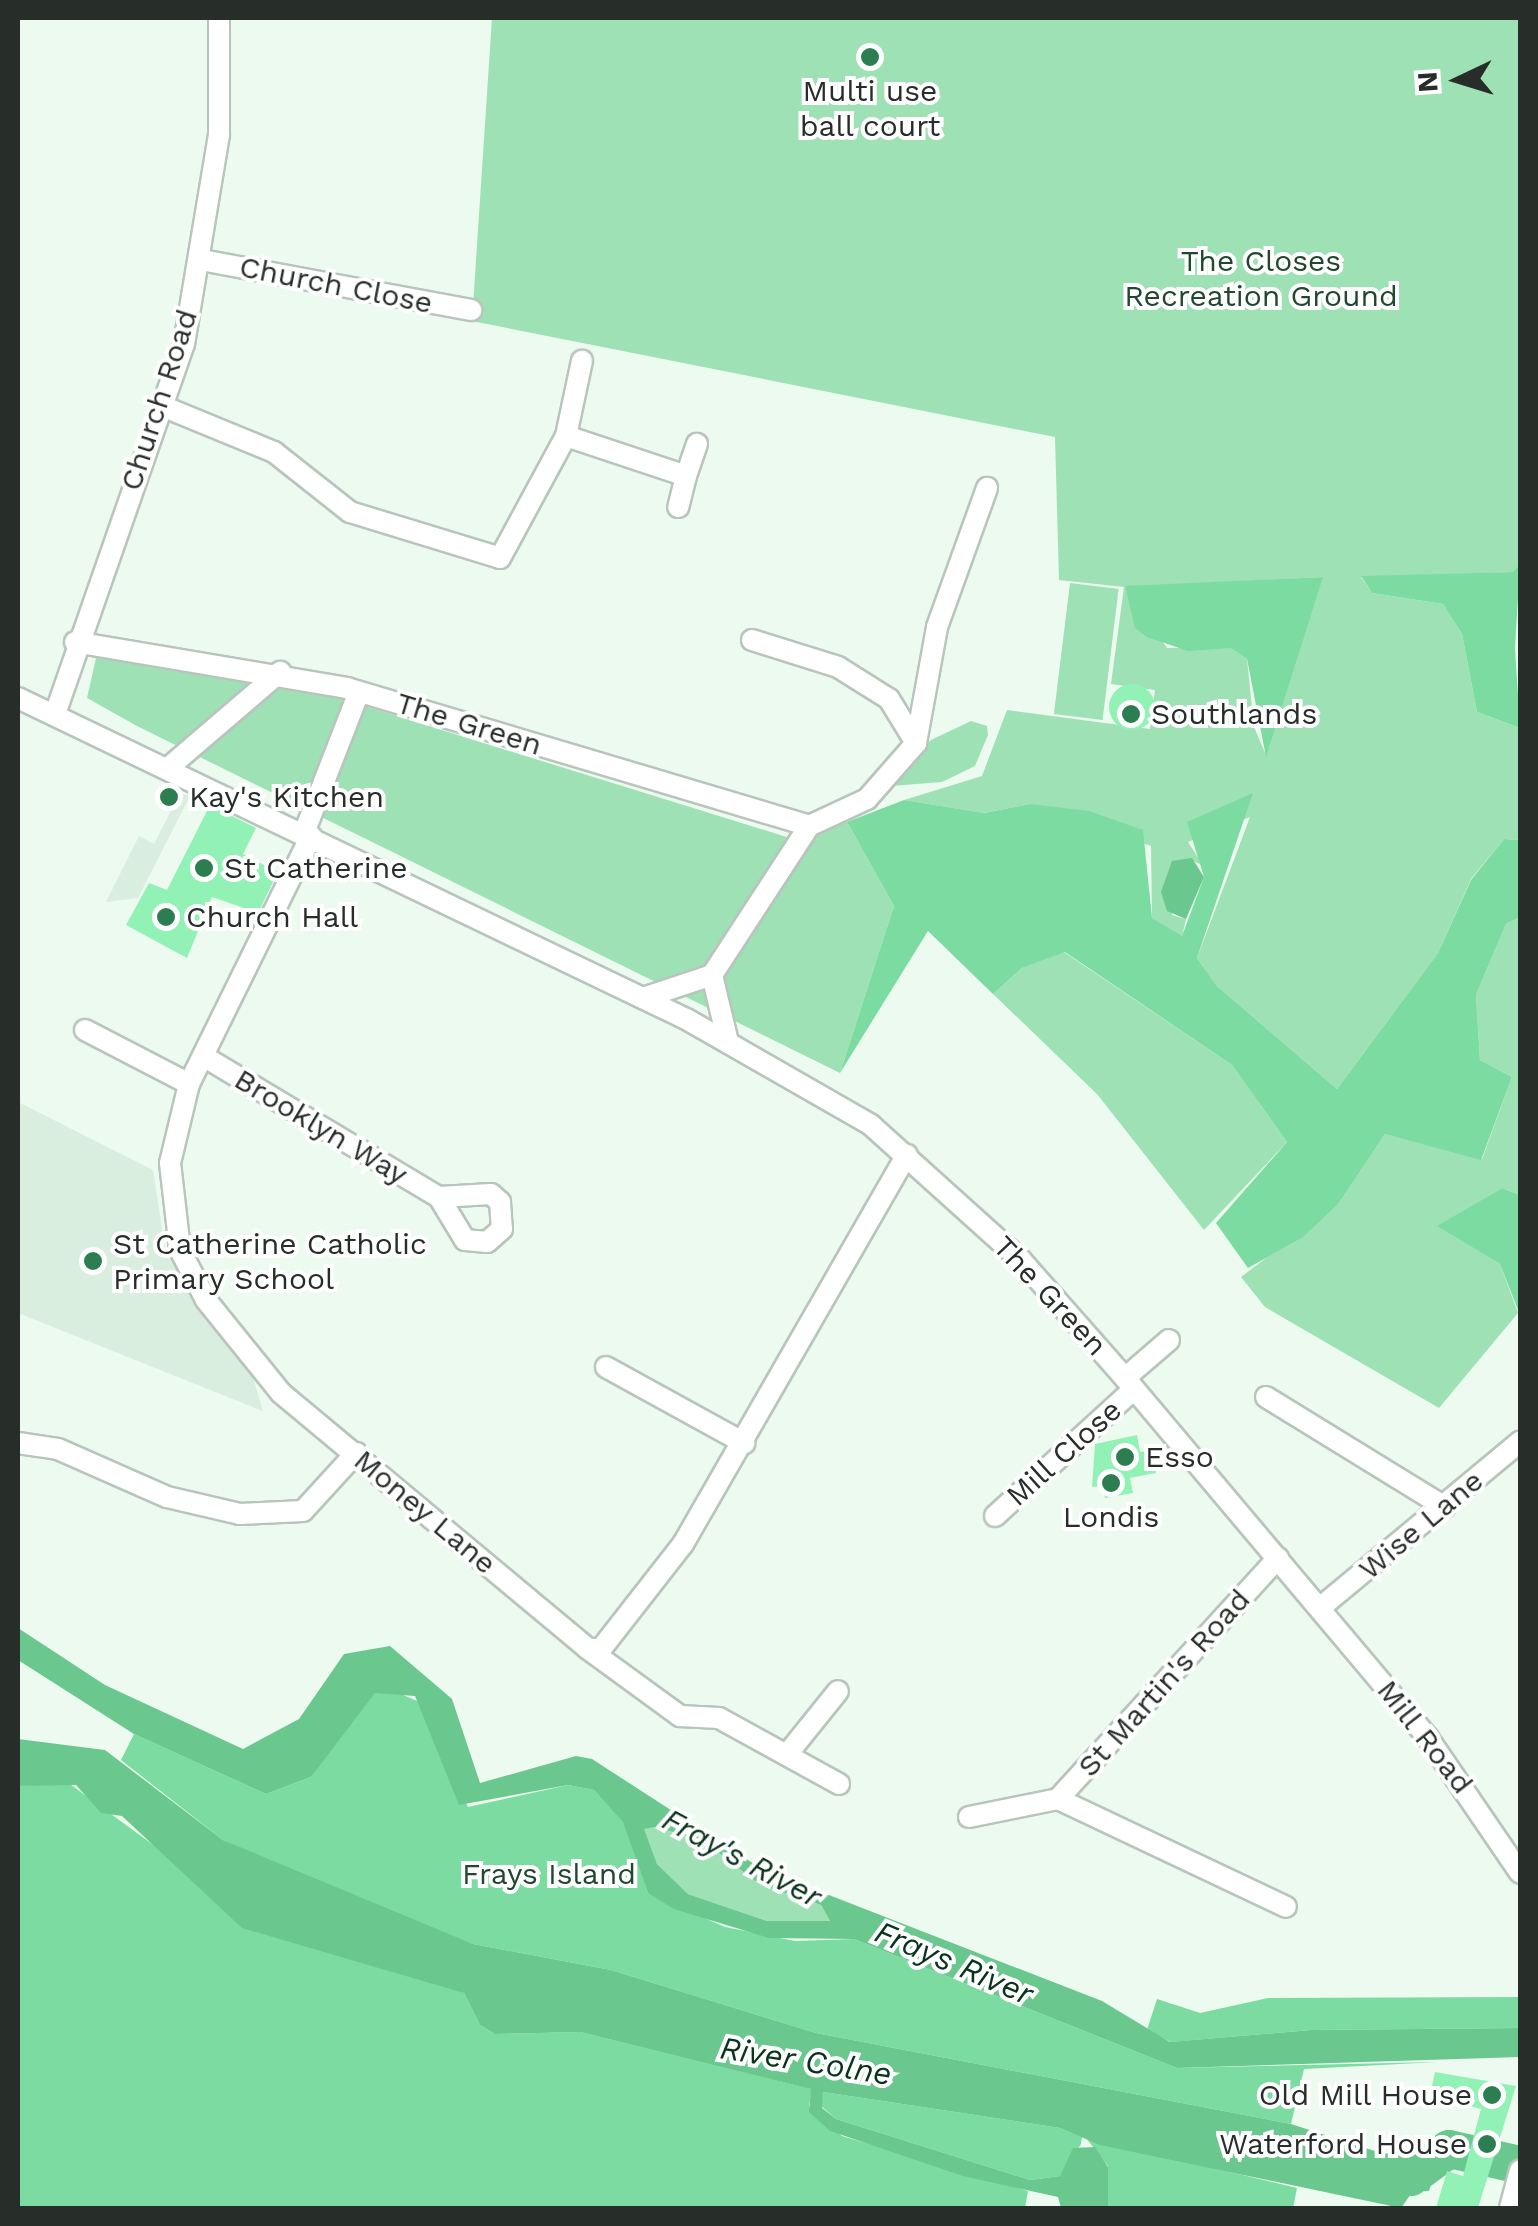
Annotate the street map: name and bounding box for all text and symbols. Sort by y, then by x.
north arrow [1408,30,1508,130]
marker: Multi use ball court [859,46,881,68]
text: N [1410,71,1445,94]
place label: Multi use ball court [799,73,941,144]
park label: The Closes Recreation Ground [1124,243,1398,314]
street label: Church Close [236,249,436,321]
street label: Church Road [113,305,205,495]
street label: The Green [392,685,546,763]
place label: Southlands [1151,696,1317,732]
marker: Southlands [1120,703,1142,725]
place label: Kay's Kitchen [189,779,384,815]
marker: Kay's Kitchen [158,786,180,808]
place label: St Catherine [224,850,408,886]
marker: St Catherine [193,857,215,879]
place label: Church Hall [186,899,358,935]
marker: Church Hall [155,906,177,928]
street label: Brooklyn Way [228,1061,414,1193]
place label: St Catherine Catholic Primary School [113,1226,427,1296]
street label: The Green [986,1229,1114,1363]
marker: St Catherine Catholic Primary School [82,1250,104,1272]
street label: Mill Close [999,1392,1129,1514]
place label: Esso [1145,1439,1214,1475]
street label: Money Lane [346,1442,504,1582]
marker: Esso [1114,1446,1136,1468]
street label: Wise Lane [1352,1463,1490,1587]
marker: Londis [1100,1472,1122,1494]
place label: Londis [1063,1499,1159,1535]
street label: St Martin's Road [1070,1582,1258,1784]
street label: Mill Road [1369,1673,1481,1801]
water label: Fray's River [656,1800,828,1916]
park label: Frays Island [462,1856,636,1892]
water label: Frays River [869,1912,1039,2014]
water label: River Colne [717,2028,895,2094]
place label: Old Mill House [1258,2077,1472,2113]
marker: Old Mill House [1481,2084,1503,2106]
place label: Waterford House [1219,2126,1467,2162]
marker: Waterford House [1476,2133,1498,2155]

